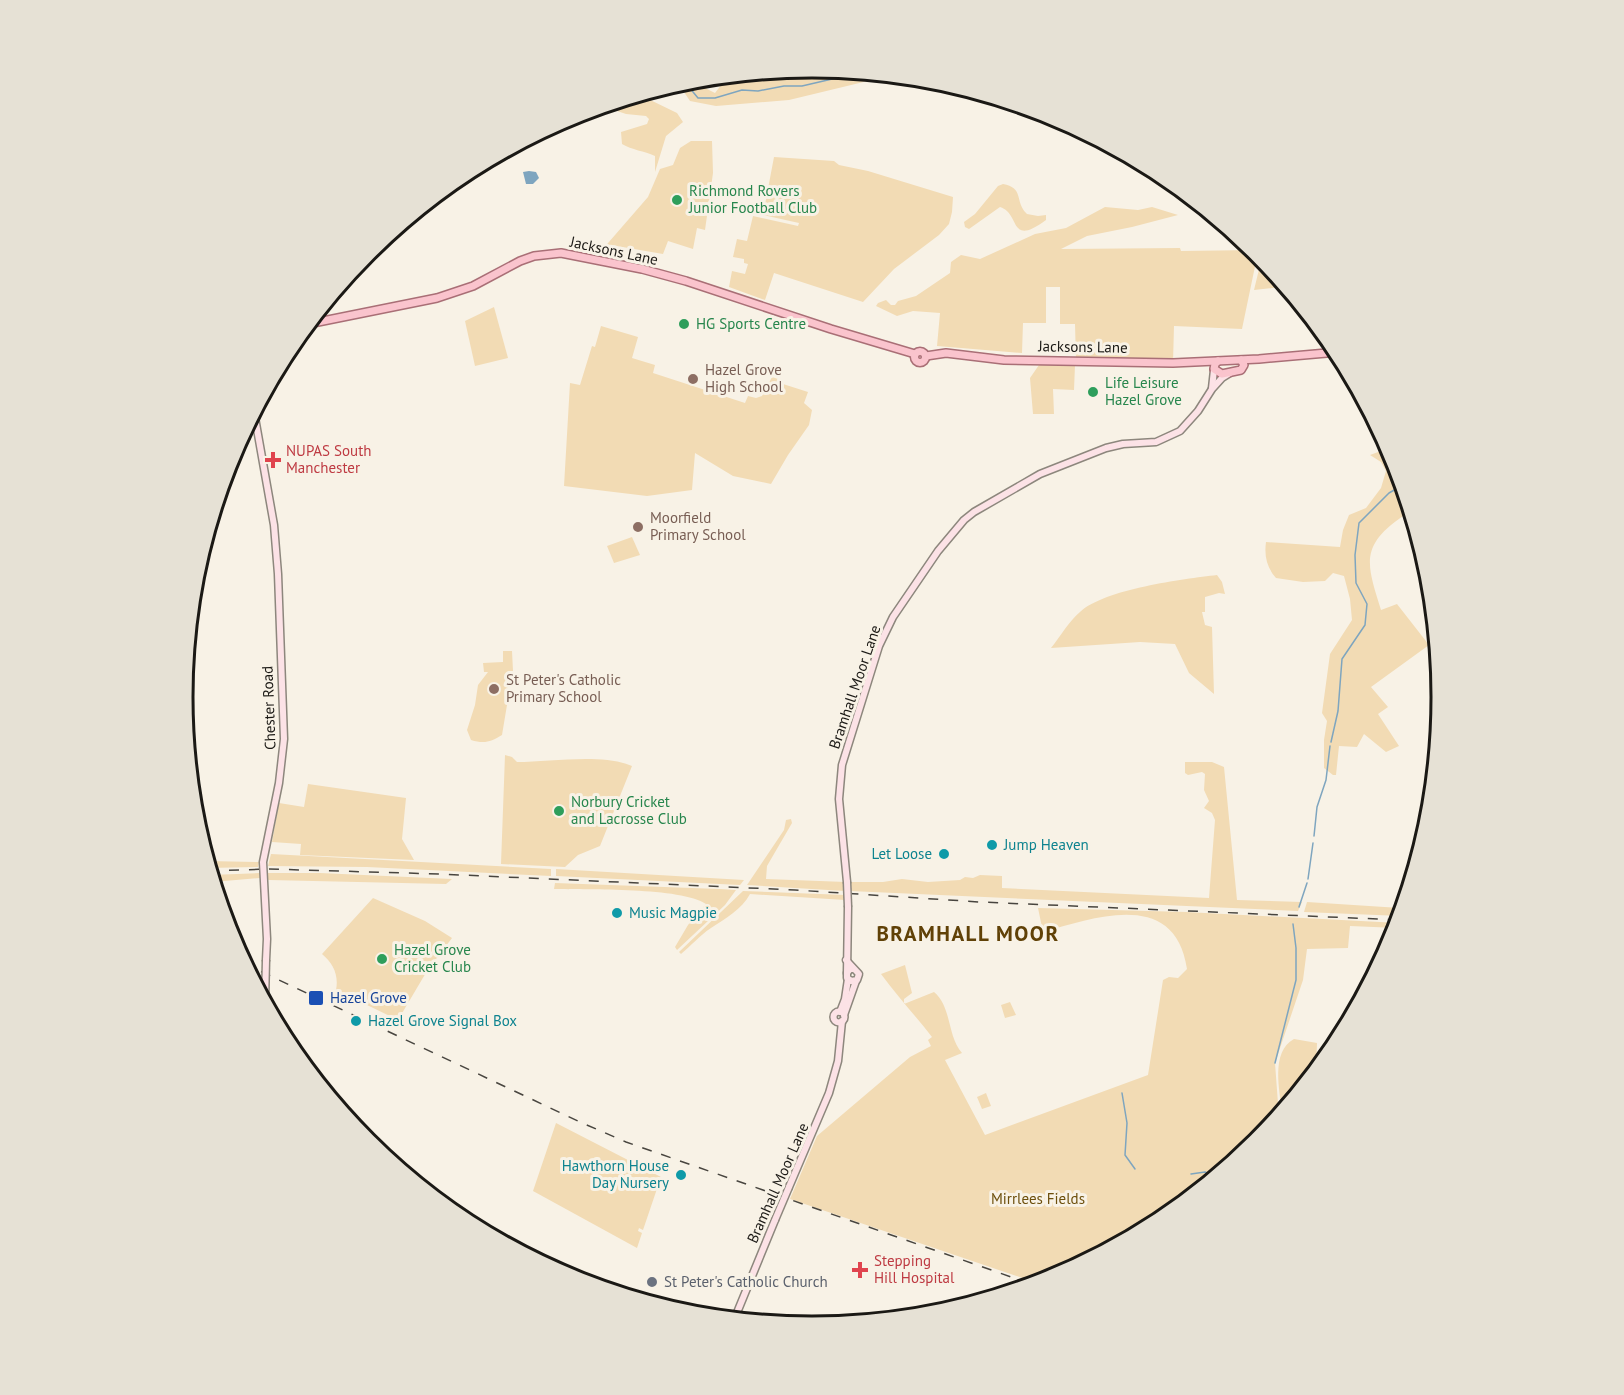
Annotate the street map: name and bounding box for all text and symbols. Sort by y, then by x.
place label: Richmond Rovers Junior Football Club [688,181,817,217]
marker: Richmond Rovers Junior Football Club [670,193,684,207]
street label: Jacksons Lane [567,232,660,269]
place label: HG Sports Centre [696,314,806,333]
marker: HG Sports Centre [677,317,691,331]
street label: Jacksons Lane [1037,336,1128,357]
place label: Hazel Grove High School [705,360,783,396]
marker: Hazel Grove High School [686,372,700,386]
place label: Life Leisure Hazel Grove [1105,373,1182,409]
marker: Life Leisure Hazel Grove [1086,385,1100,399]
place label: NUPAS South Manchester [286,441,371,477]
marker: NUPAS South Manchester [264,451,282,469]
place label: Moorfield Primary School [650,508,746,544]
marker: Moorfield Primary School [631,520,645,534]
street label: Bramhall Moor Lane [824,622,885,751]
street label: Chester Road [258,666,279,750]
place label: St Peter's Catholic Primary School [506,670,621,706]
marker: St Peter's Catholic Primary School [487,682,501,696]
place label: Norbury Cricket and Lacrosse Club [571,792,687,828]
marker: Norbury Cricket and Lacrosse Club [552,804,566,818]
place label: Jump Heaven [1003,835,1089,854]
marker: Jump Heaven [985,838,999,852]
place label: Let Loose [872,844,932,863]
marker: Let Loose [937,847,951,861]
place label: Music Magpie [629,903,717,922]
marker: Music Magpie [610,906,624,920]
district label: BRAMHALL MOOR [876,920,1060,947]
place label: Hazel Grove Cricket Club [394,940,471,976]
marker: Hazel Grove Cricket Club [375,952,389,966]
place label: Hazel Grove [330,988,407,1007]
marker: Hazel Grove [307,989,325,1007]
place label: Hazel Grove Signal Box [368,1011,517,1030]
marker: Hazel Grove Signal Box [349,1014,363,1028]
street label: Bramhall Moor Lane [742,1120,813,1246]
place label: Hawthorn House Day Nursery [562,1156,669,1192]
marker: Hawthorn House Day Nursery [674,1168,688,1182]
park label: Mirrlees Fields [991,1189,1085,1208]
place label: Stepping Hill Hospital [874,1251,955,1287]
marker: Stepping Hill Hospital [851,1261,869,1279]
place label: St Peter's Catholic Church [664,1272,828,1291]
marker: St Peter's Catholic Church [645,1275,659,1289]

